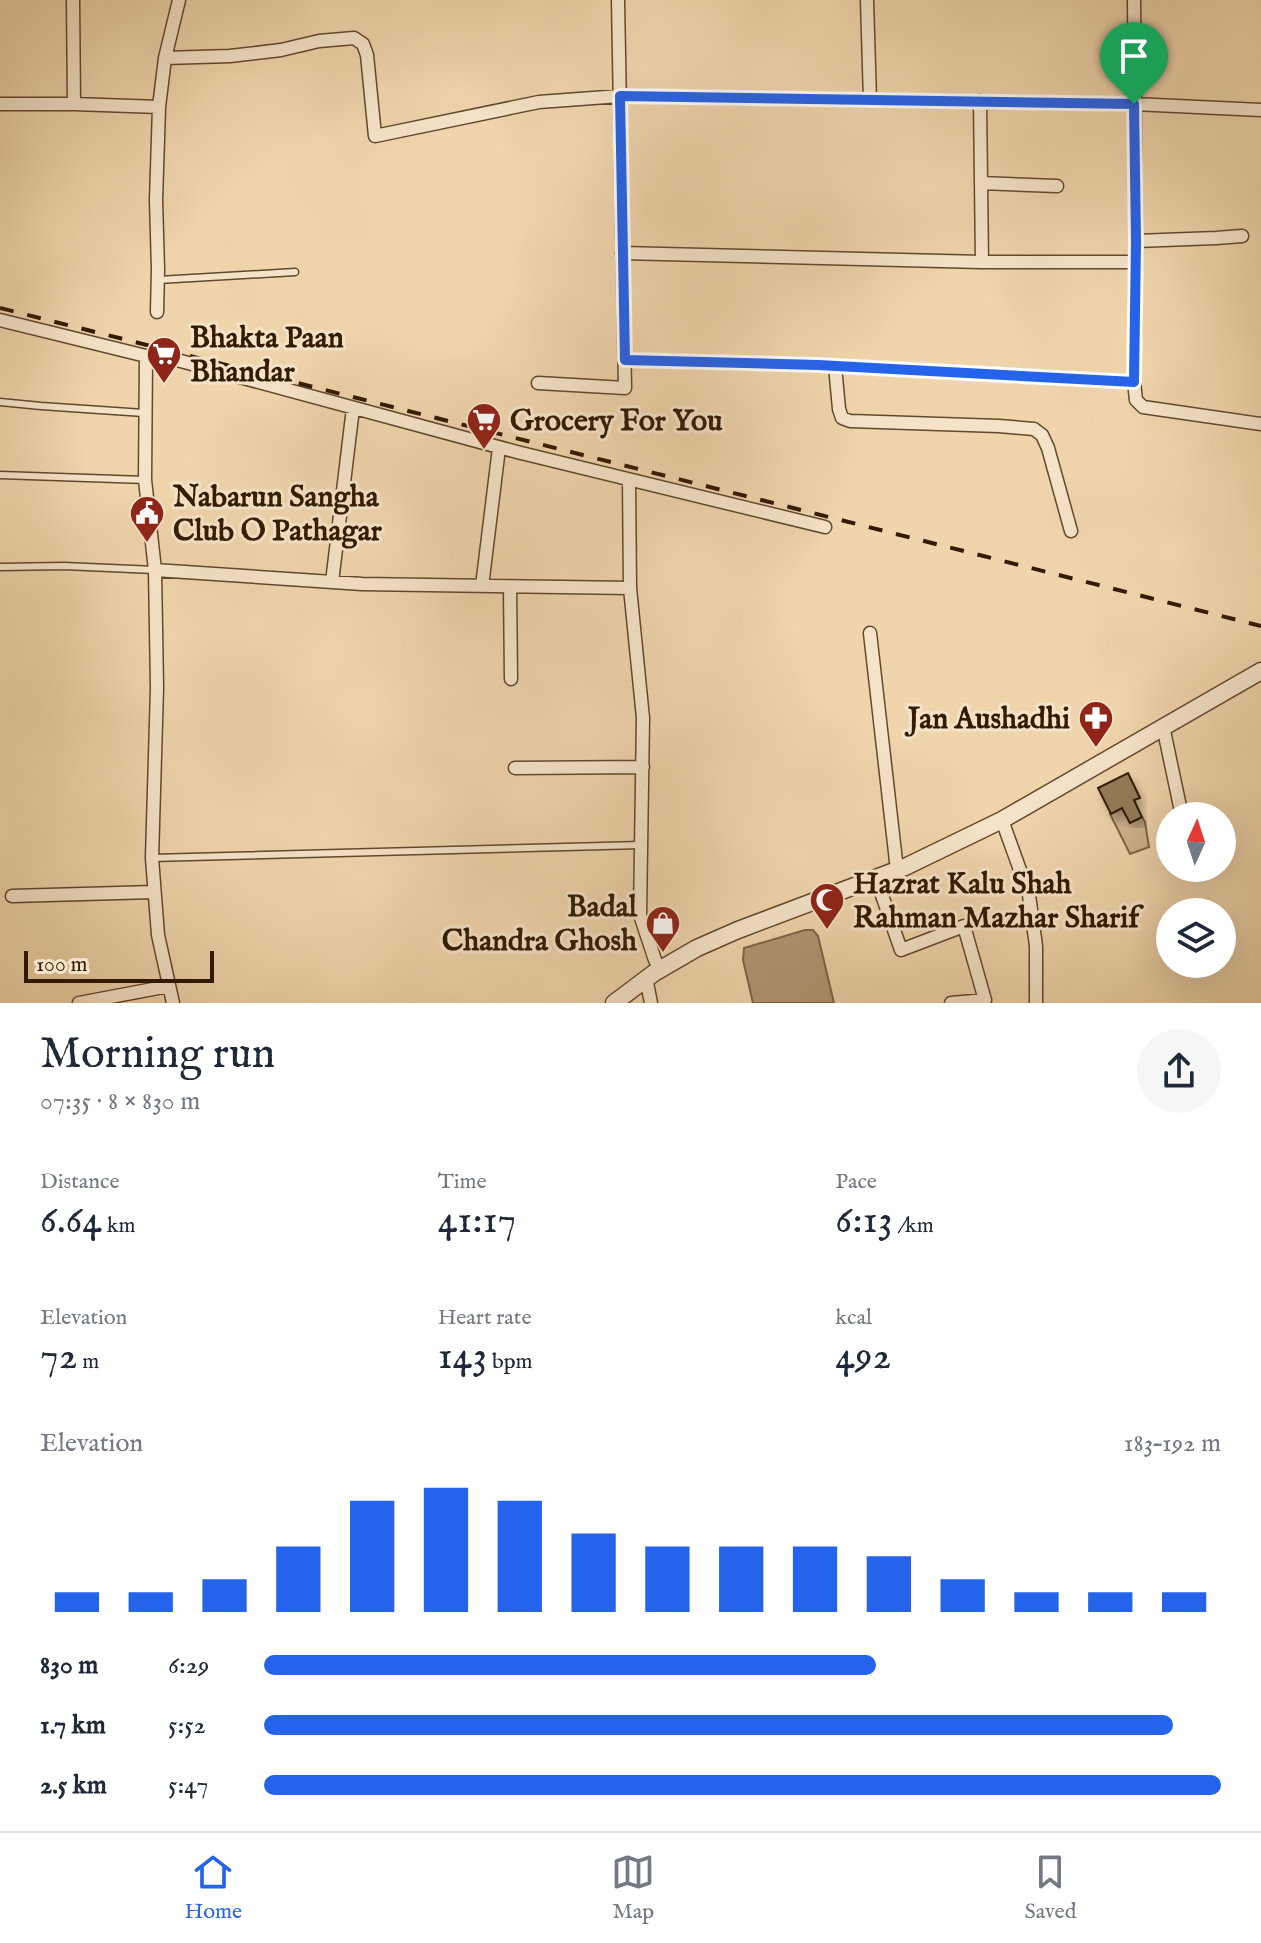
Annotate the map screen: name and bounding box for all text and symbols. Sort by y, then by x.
pin [1100,22,1168,104]
icon: arrive [1112,34,1156,78]
place label: Bhakta Paan Bhandar [190,320,344,392]
supermarket icon: Bhakta Paan Bhandar [145,335,183,385]
supermarket icon: Grocery For You [465,401,503,451]
place label: Grocery For You [510,403,723,441]
place label: Nabarun Sangha Club O Pathagar [172,479,383,551]
public building icon: Nabarun Sangha Club O Pathagar [128,494,166,544]
pharmacy icon: Jan Aushadhi [1077,699,1115,749]
place label: Jan Aushadhi [904,701,1070,739]
north arrow [1156,802,1236,882]
map controls [1156,802,1236,978]
place label: Hazrat Kalu Shah Rahman Mazhar Sharif [853,866,1144,938]
mosque icon: Hazrat Kalu Shah Rahman Mazhar Sharif [808,881,846,931]
place label: Badal Chandra Ghosh [442,889,638,961]
button: layers [1156,898,1236,978]
shop icon: Badal Chandra Ghosh [644,904,682,954]
scale bar [24,947,214,983]
text: 100 m [36,951,88,979]
text: Morning run [40,1027,275,1083]
button: share [1137,1029,1221,1113]
text: 07:35 · 8 × 830 m [40,1085,200,1118]
text: Distance [40,1168,120,1196]
text: Time [438,1168,487,1196]
text: Pace [835,1168,877,1196]
text: 6.64 [40,1196,102,1247]
text: 41:17 [438,1196,516,1247]
text: 6:13 [835,1196,893,1247]
text: km [102,1212,136,1240]
text: /km [893,1212,934,1240]
text: Elevation [40,1304,127,1332]
text: Heart rate [438,1304,532,1332]
text: kcal [835,1304,872,1332]
text: 72 [40,1332,77,1383]
text: 143 [438,1332,487,1383]
text: 492 [835,1332,891,1383]
text: m [77,1348,99,1376]
text: bpm [487,1348,533,1376]
text: Elevation [40,1427,143,1460]
text: 183–192 m [1124,1427,1221,1460]
text: 830 m [40,1649,98,1682]
text: 6:29 [168,1649,209,1682]
text: 1.7 km [40,1709,106,1742]
text: 5:52 [168,1709,206,1742]
text: 2.5 km [40,1769,107,1802]
text: 5:47 [168,1769,208,1802]
tab: Home [185,1850,242,1926]
tab: Map [611,1850,655,1926]
tab: Saved [1024,1850,1076,1926]

